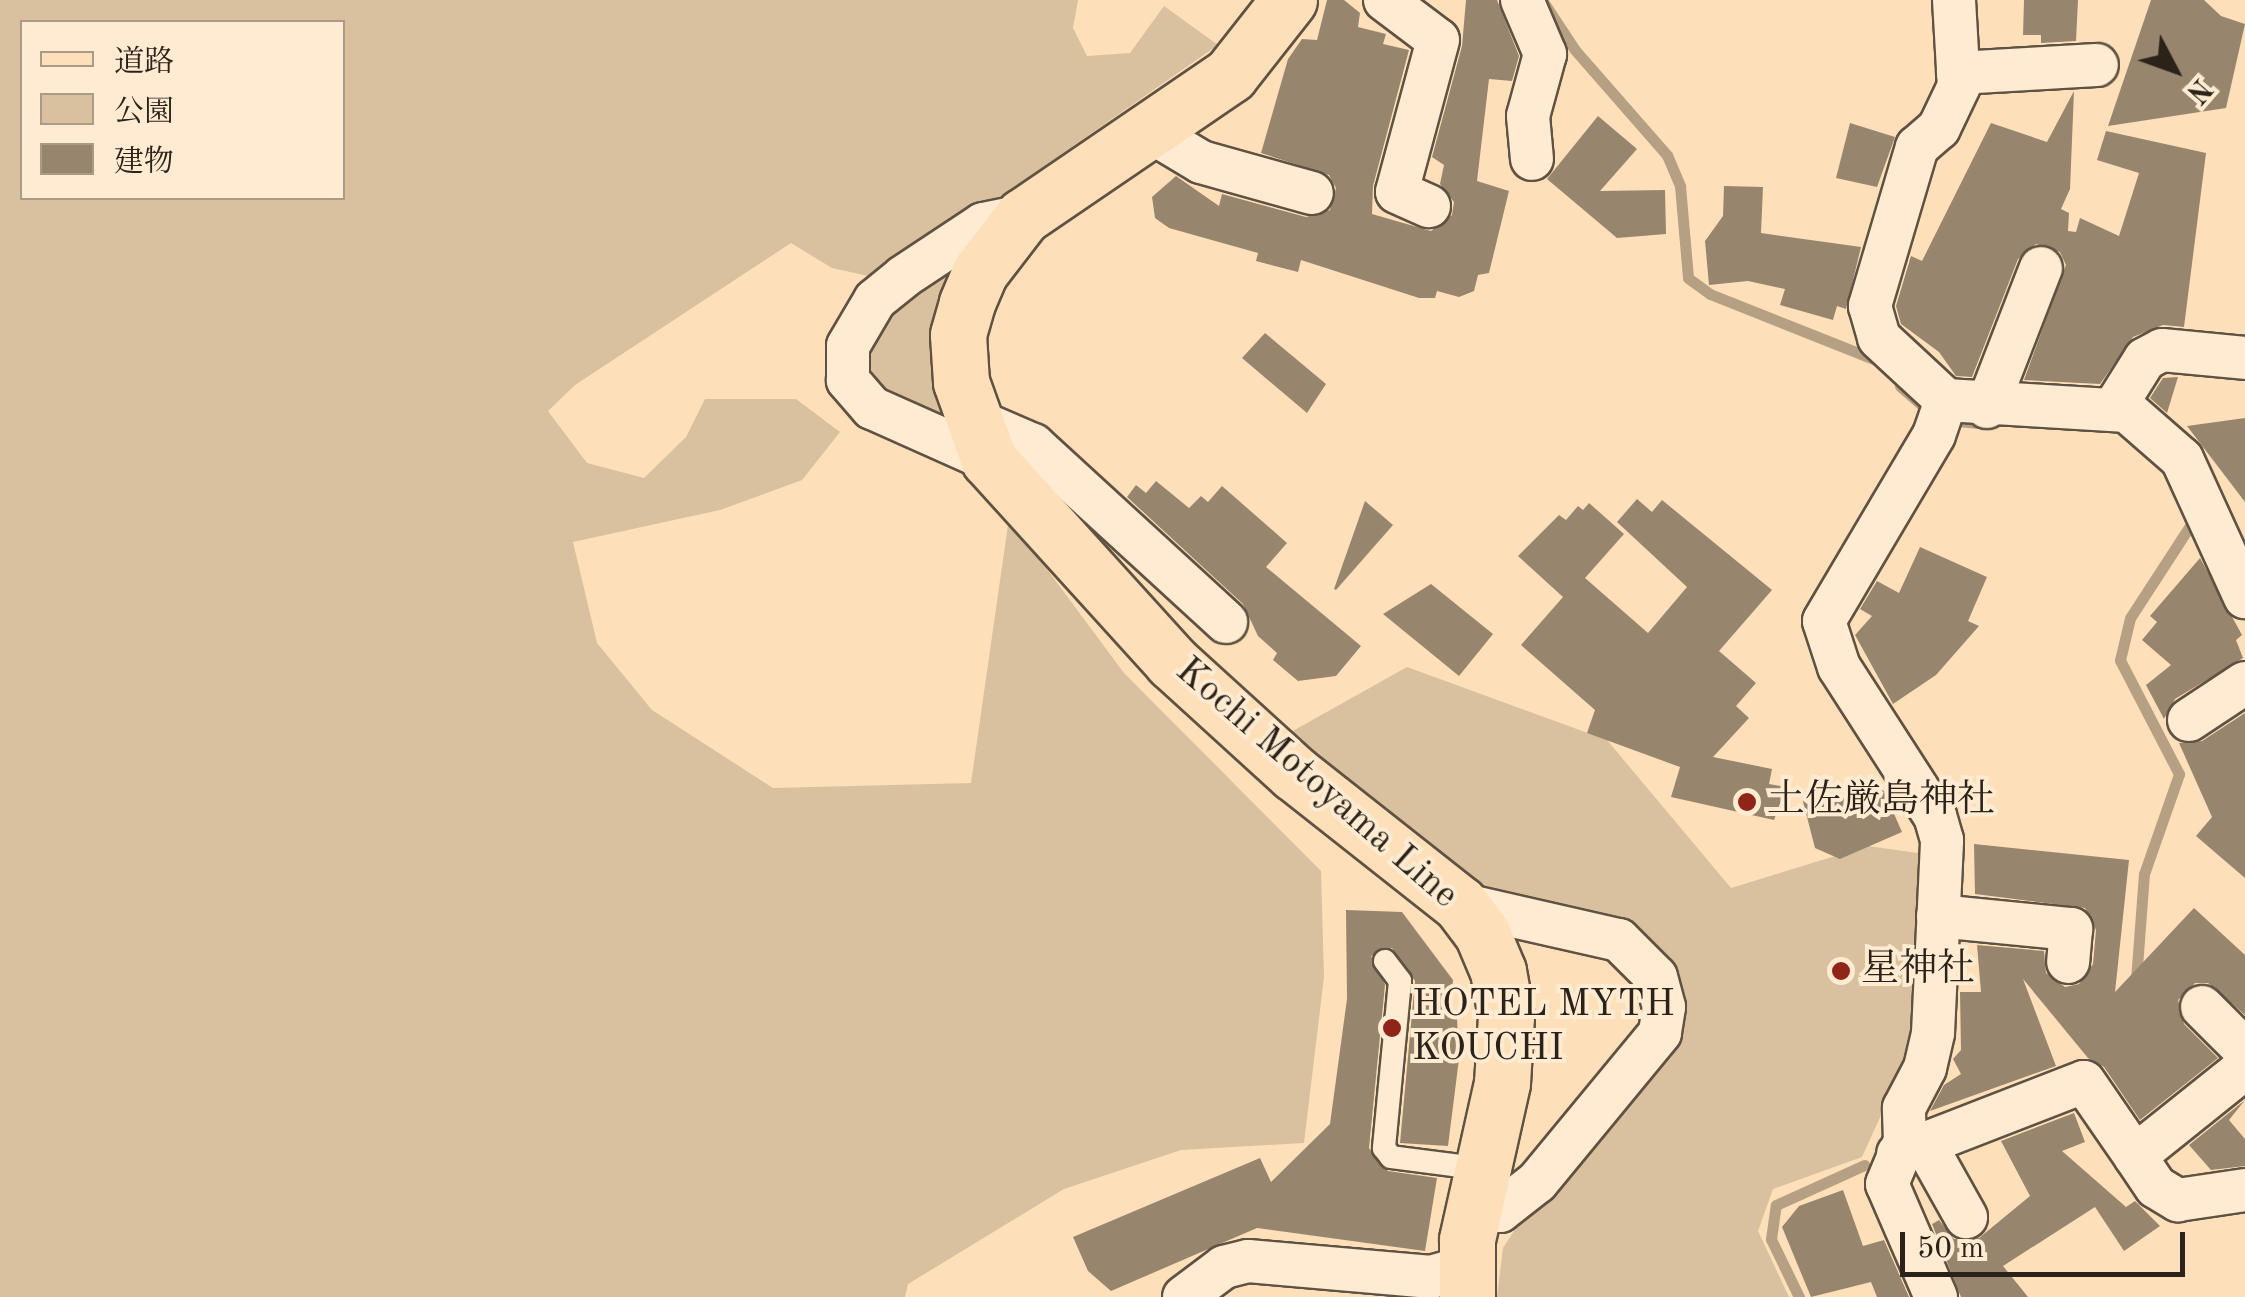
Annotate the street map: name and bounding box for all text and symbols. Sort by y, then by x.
legend [20,20,345,200]
north arrow [2125,20,2225,120]
text: 道路 [114,48,174,78]
text: N [2180,72,2215,107]
text: 公園 [114,98,174,128]
text: 建物 [114,148,174,178]
street label: Kochi Motoyama Line [1165,649,1467,919]
place label: 土佐厳島神社 [1767,779,1995,825]
marker: 土佐厳島神社 [1736,791,1758,813]
place label: 星神社 [1861,948,1975,994]
marker: 星神社 [1830,960,1852,982]
place label: HOTEL MYTH KOUCHI [1412,983,1675,1072]
marker: HOTEL MYTH KOUCHI [1381,1017,1403,1039]
scale bar [1905,1212,2190,1274]
text: 50 m [1917,1234,1984,1264]

